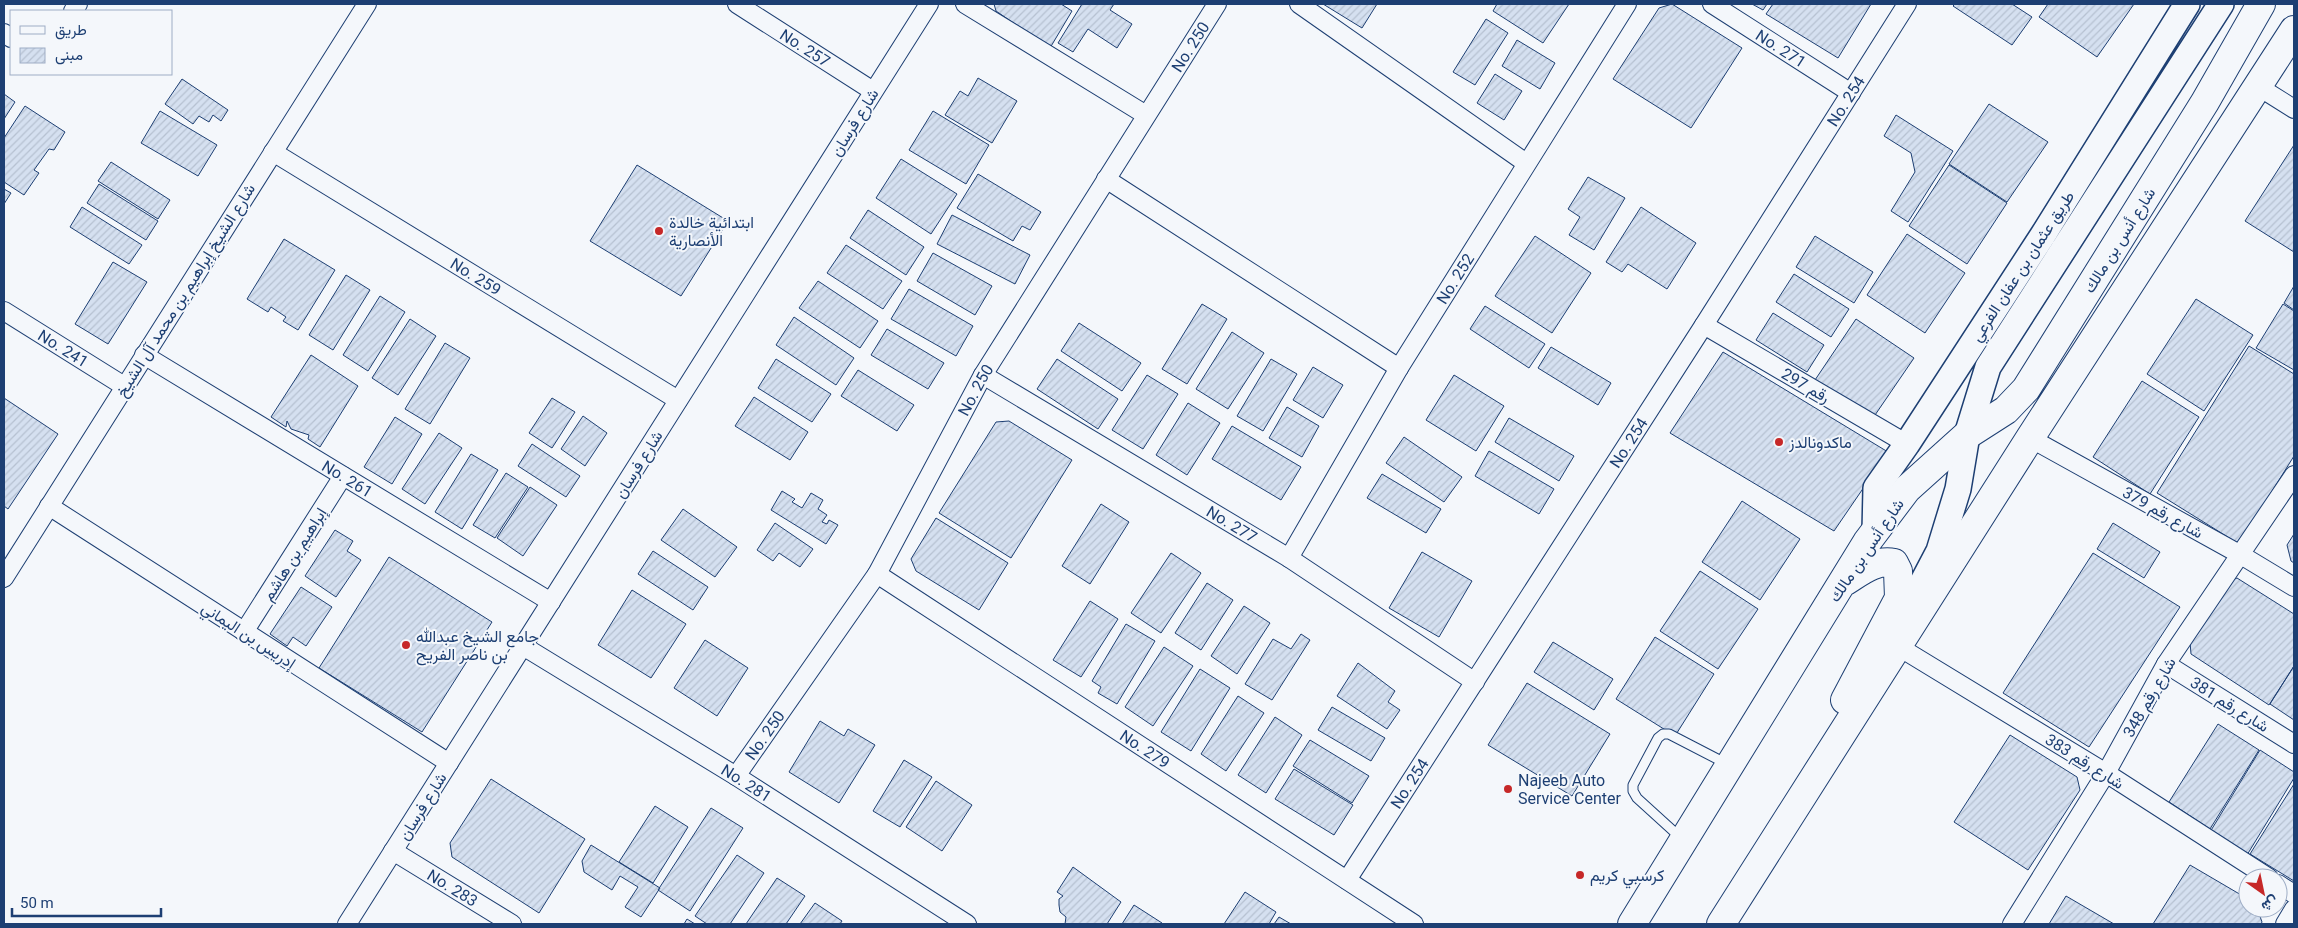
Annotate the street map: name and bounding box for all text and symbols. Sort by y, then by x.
legend [10,10,172,75]
street label: No. 250 [1168,18,1213,76]
text: طريق [55,21,87,40]
street label: No. 257 [776,25,834,71]
street label: No. 271 [1752,26,1809,72]
text: مبنى [55,46,83,65]
street label: No. 254 [1823,73,1869,130]
street label: شارع فرسان [826,85,884,161]
street label: شارع الشيخ إبراهيم بن محمد آل الشيخ [112,180,261,401]
street label: شارع أنس بن مالك [2079,184,2161,297]
street label: طريق عثمان بن عفان الفرعي [1967,187,2082,347]
place label: ابتدائية خالدة الأنصارية [669,213,754,251]
marker: ابتدائية خالدة الأنصارية [653,225,665,237]
street label: No. 252 [1433,250,1478,308]
street label: No. 259 [447,254,504,299]
street label: No. 241 [34,326,92,371]
street label: No. 250 [954,361,997,419]
street label: رقم 297 [1778,364,1833,408]
street label: No. 254 [1606,414,1652,472]
street label: شارع فرسان [610,427,668,503]
place label: ماكدونالدز [1788,433,1852,453]
marker: ماكدونالدز [1773,436,1785,448]
street label: No. 261 [318,456,376,501]
street label: شارع رقم 379 [2118,483,2206,544]
street label: شارع أنس بن مالك [1825,495,1910,607]
street label: No. 277 [1203,502,1260,547]
street label: إبراهيم بن هاشم [258,504,332,605]
street label: إدريس بن اليماني [196,598,300,676]
place label: جامع الشيخ عبدالله بن ناصر الفريح [416,627,539,666]
marker: جامع الشيخ عبدالله بن ناصر الفريح [400,639,412,651]
street label: شارع رقم 348 [2119,654,2182,742]
street label: شارع رقم 381 [2186,673,2272,738]
street label: No. 250 [741,707,789,764]
street label: No. 279 [1116,726,1173,772]
street label: شارع رقم 383 [2041,730,2127,795]
street label: No. 254 [1387,755,1433,812]
street label: No. 281 [718,760,775,806]
street label: شارع فرسان [394,769,452,845]
place label: Najeeb Auto Service Center [1518,771,1621,808]
marker: Najeeb Auto Service Center [1502,783,1514,795]
street label: No. 283 [424,865,481,911]
place label: كرسبي كريم [1590,866,1664,889]
north arrow [2238,868,2288,918]
marker: كرسبي كريم [1574,869,1586,881]
scale bar [12,886,161,918]
text: ش [2258,892,2281,915]
text: 50 m [20,894,54,912]

